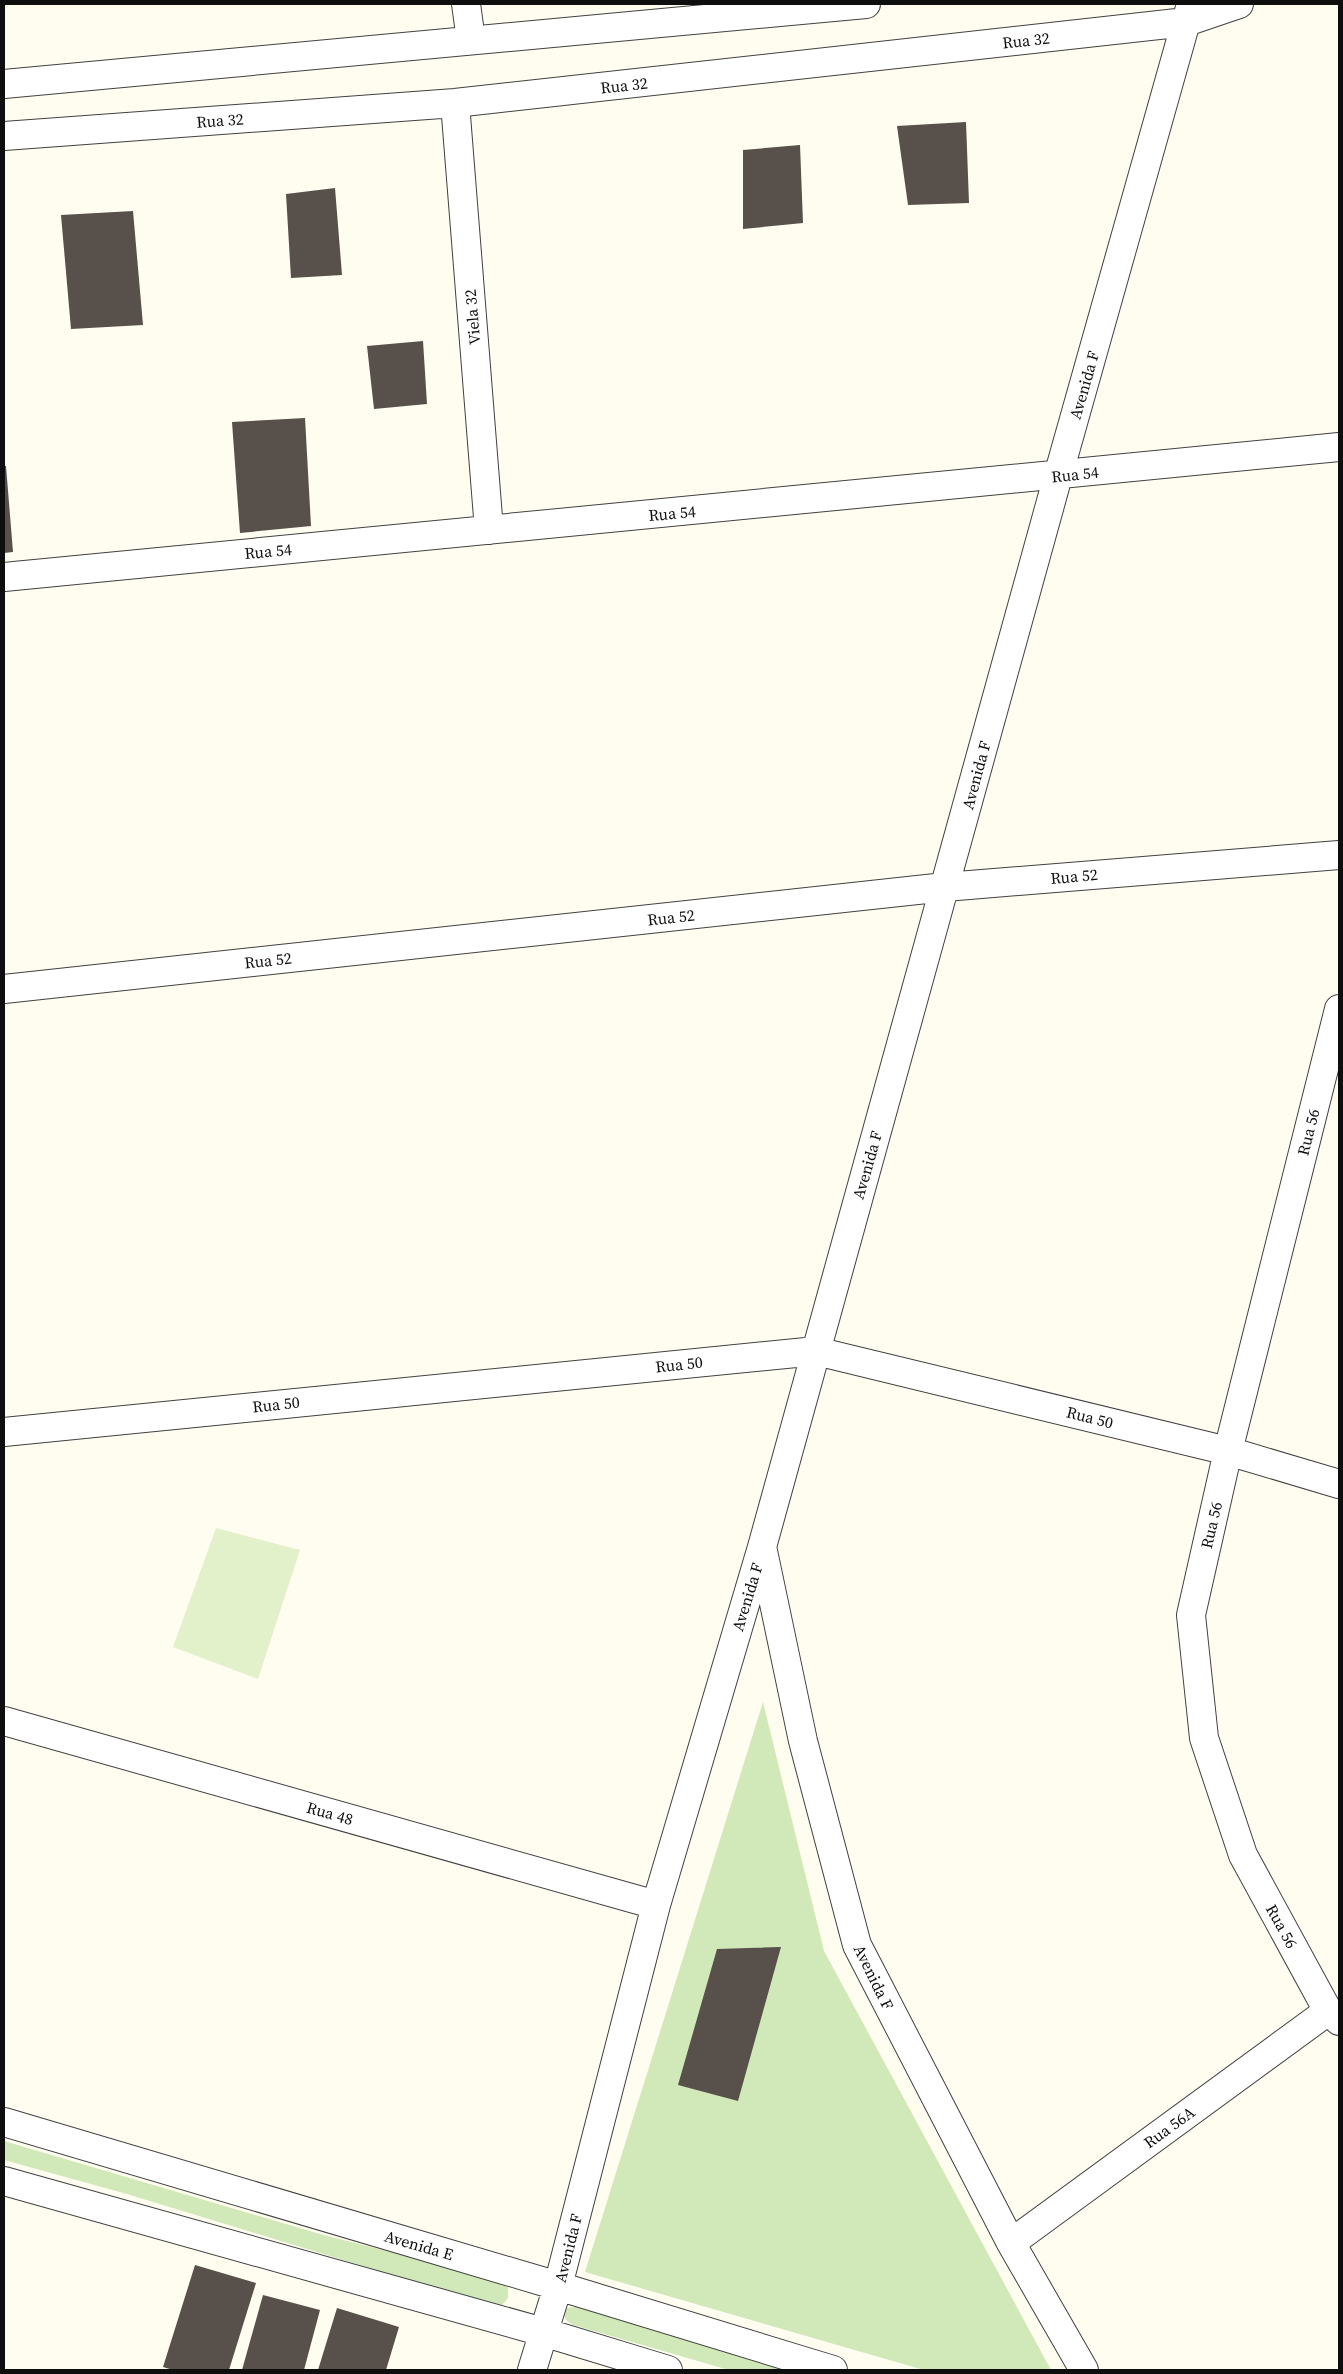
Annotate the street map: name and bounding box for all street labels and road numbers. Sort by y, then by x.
street label: Rua 32 [1001,27,1051,53]
street label: Rua 32 [599,72,649,98]
street label: Rua 32 [196,107,244,133]
street label: Viela 32 [459,288,485,346]
street label: Avenida F [1064,348,1104,422]
street label: Rua 54 [1050,461,1100,487]
street label: Rua 54 [647,500,697,526]
street label: Rua 54 [243,538,293,564]
street label: Avenida F [956,738,996,812]
street label: Rua 52 [1049,863,1099,889]
street label: Rua 52 [646,904,696,930]
street label: Rua 52 [243,947,293,973]
street label: Rua 56 [1292,1106,1324,1158]
street label: Avenida F [847,1128,887,1202]
street label: Rua 50 [654,1351,704,1377]
street label: Rua 50 [251,1391,301,1417]
street label: Rua 50 [1064,1401,1116,1433]
street label: Rua 56 [1195,1499,1227,1551]
street label: Avenida F [726,1560,768,1634]
street label: Rua 48 [304,1796,356,1830]
street label: Rua 56 [1261,1900,1303,1952]
street label: Avenida F [849,1941,899,2013]
street label: Rua 56A [1139,2101,1199,2153]
street label: Avenida F [549,2211,587,2285]
street label: Avenida E [382,2225,456,2265]

